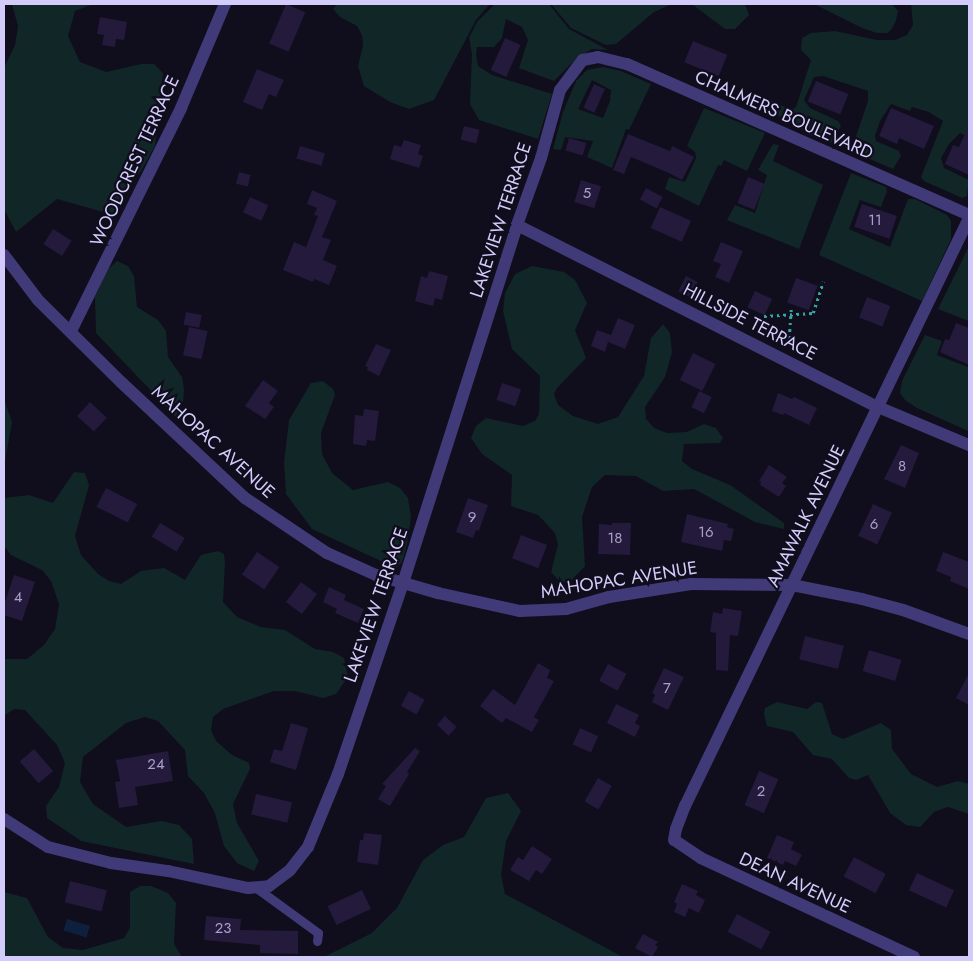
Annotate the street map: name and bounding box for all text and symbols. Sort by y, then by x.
street label: CHALMERS BOULEVARD [692,66,876,164]
street label: WOODCREST TERRACE [86,72,184,250]
street label: LAKEVIEW TERRACE [466,140,536,300]
house number: 5 [583,185,591,203]
house number: 11 [868,212,882,230]
street label: HILLSIDE TERRACE [679,279,821,365]
street label: MAHOPAC AVENUE [147,381,279,503]
street label: AMAWALK AVENUE [762,442,850,590]
house number: 8 [898,458,906,476]
house number: 9 [468,509,476,527]
house number: 6 [870,516,878,534]
house number: 16 [698,524,714,542]
street label: LAKEVIEW TERRACE [339,525,413,685]
house number: 18 [608,530,622,548]
street label: MAHOPAC AVENUE [539,557,699,603]
house number: 4 [14,589,22,607]
house number: 7 [663,680,671,698]
house number: 24 [147,756,165,774]
house number: 2 [757,783,765,801]
street label: DEAN AVENUE [736,848,854,918]
house number: 23 [215,920,231,938]

